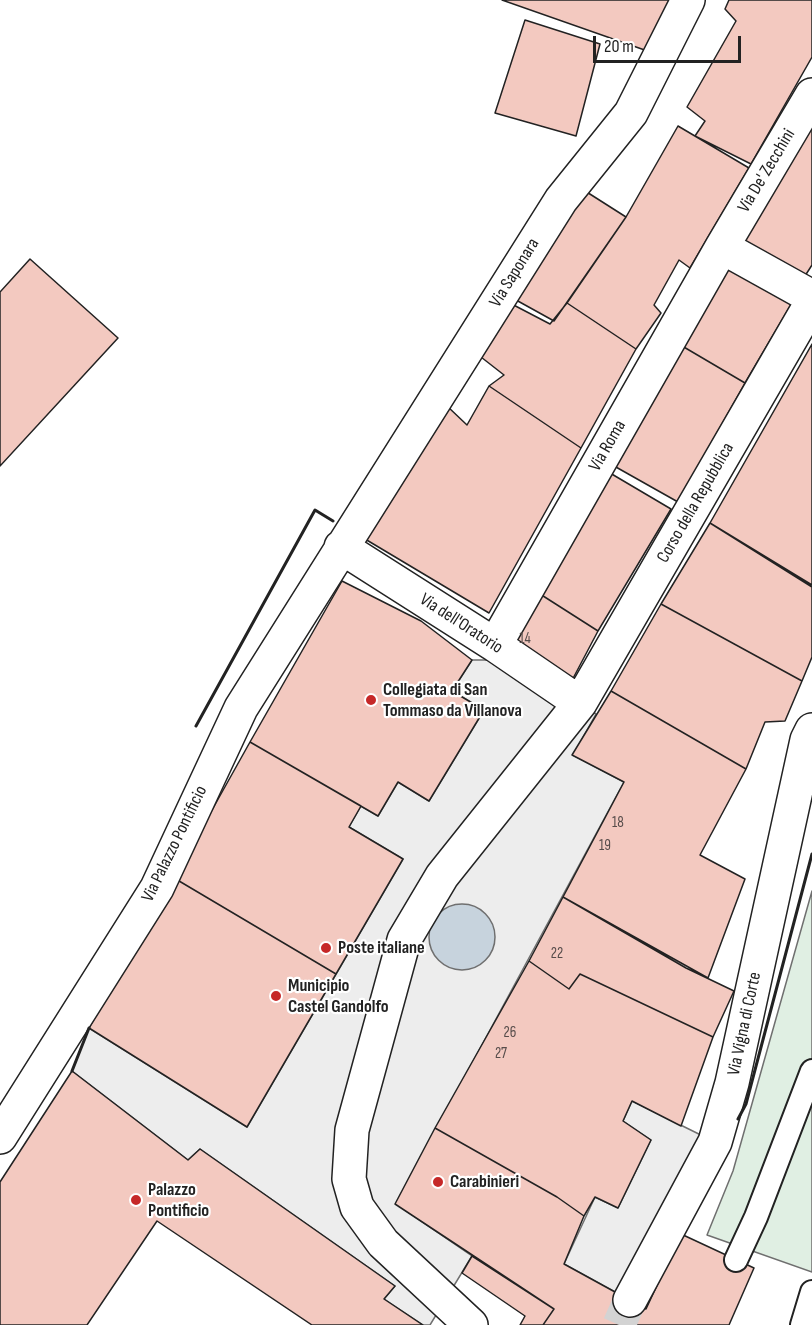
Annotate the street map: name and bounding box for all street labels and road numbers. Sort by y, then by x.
street label: Via De' Zecchini [734,125,800,217]
street label: Via Saponara [485,235,545,311]
street label: Via Roma [585,417,631,475]
street label: Corso della Repubblica [653,439,739,567]
street label: Via dell'Oratorio [415,589,507,659]
street label: Via Palazzo Pontificio [138,782,212,906]
street label: Via Vigna di Corte [724,970,766,1078]

